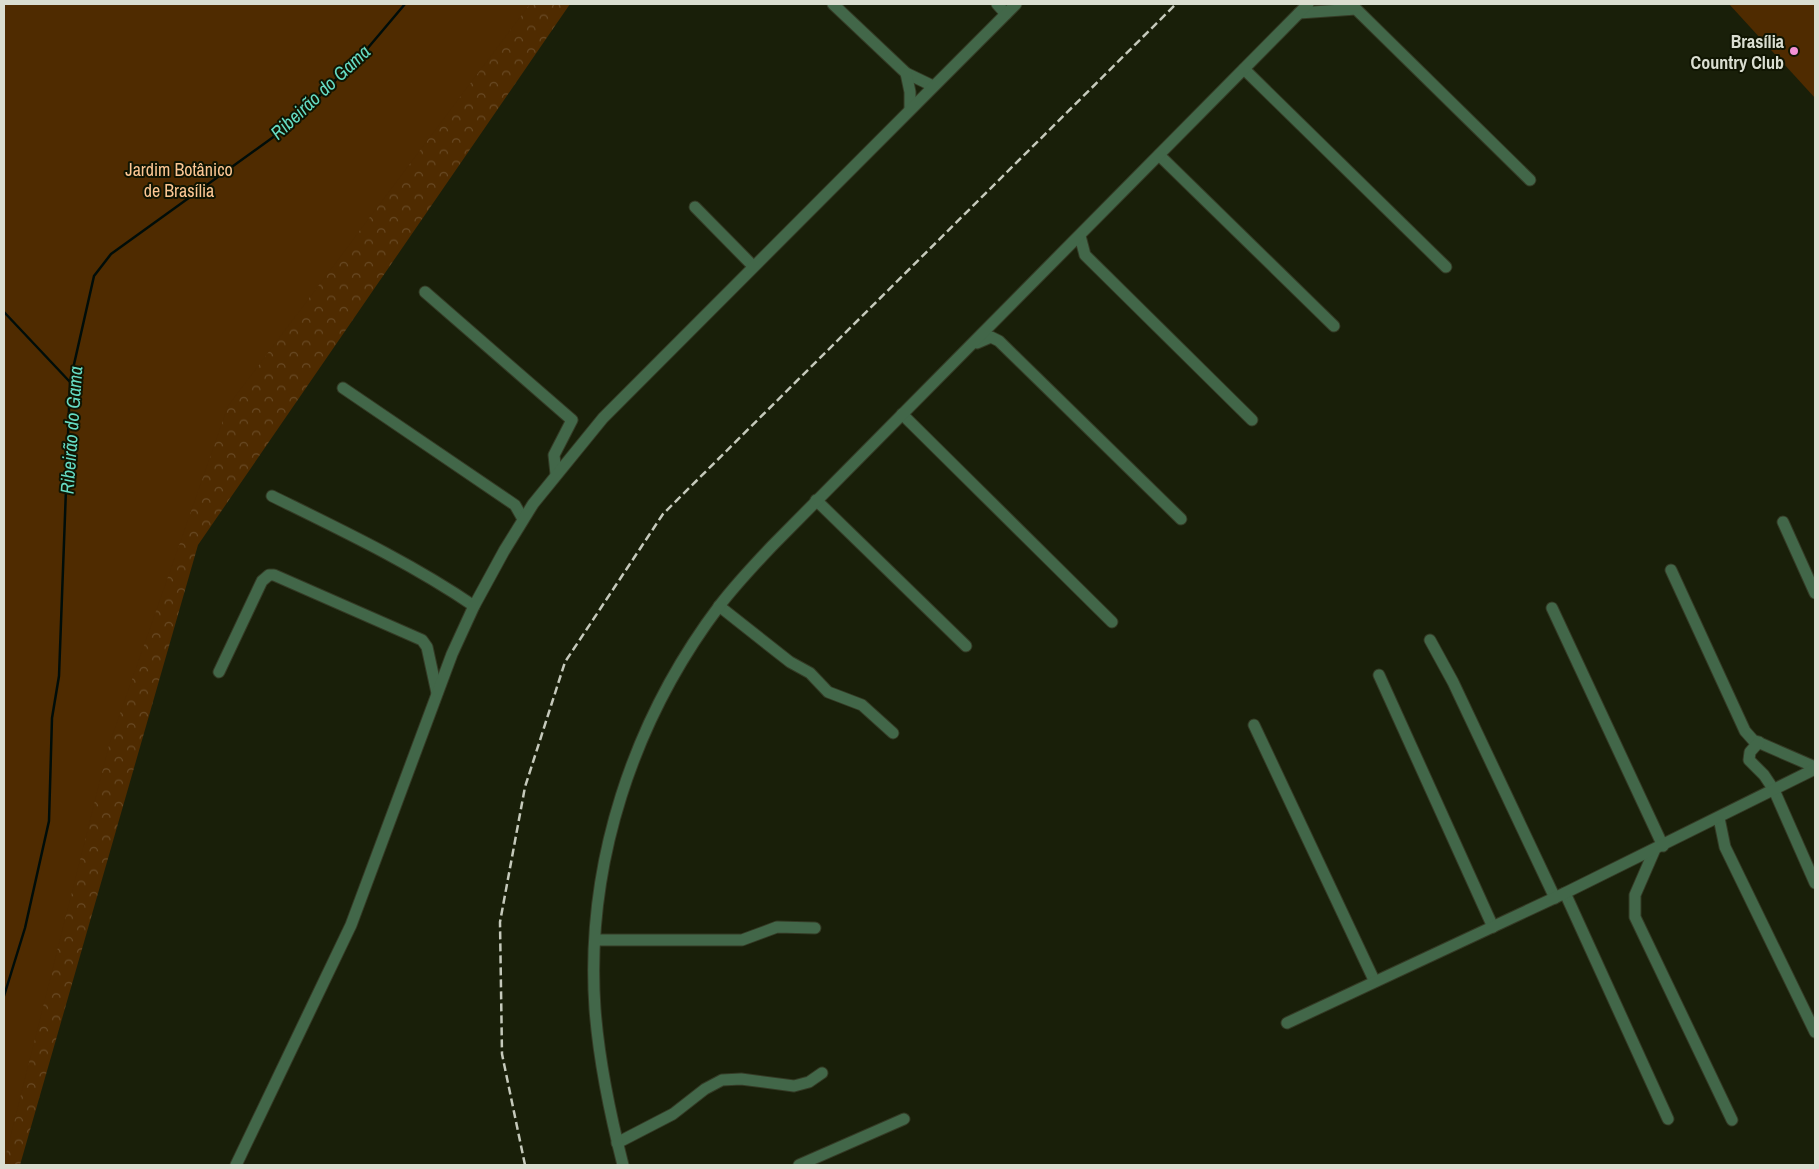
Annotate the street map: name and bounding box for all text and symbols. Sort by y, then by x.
place label: Brasília Country Club [1691,29,1785,75]
water label: Ribeirão do Gama [264,39,376,145]
marker: Brasília Country Club [1788,45,1800,57]
park label: Jardim Botânico de Brasília [125,157,233,203]
water label: Ribeirão do Gama [54,365,88,495]

